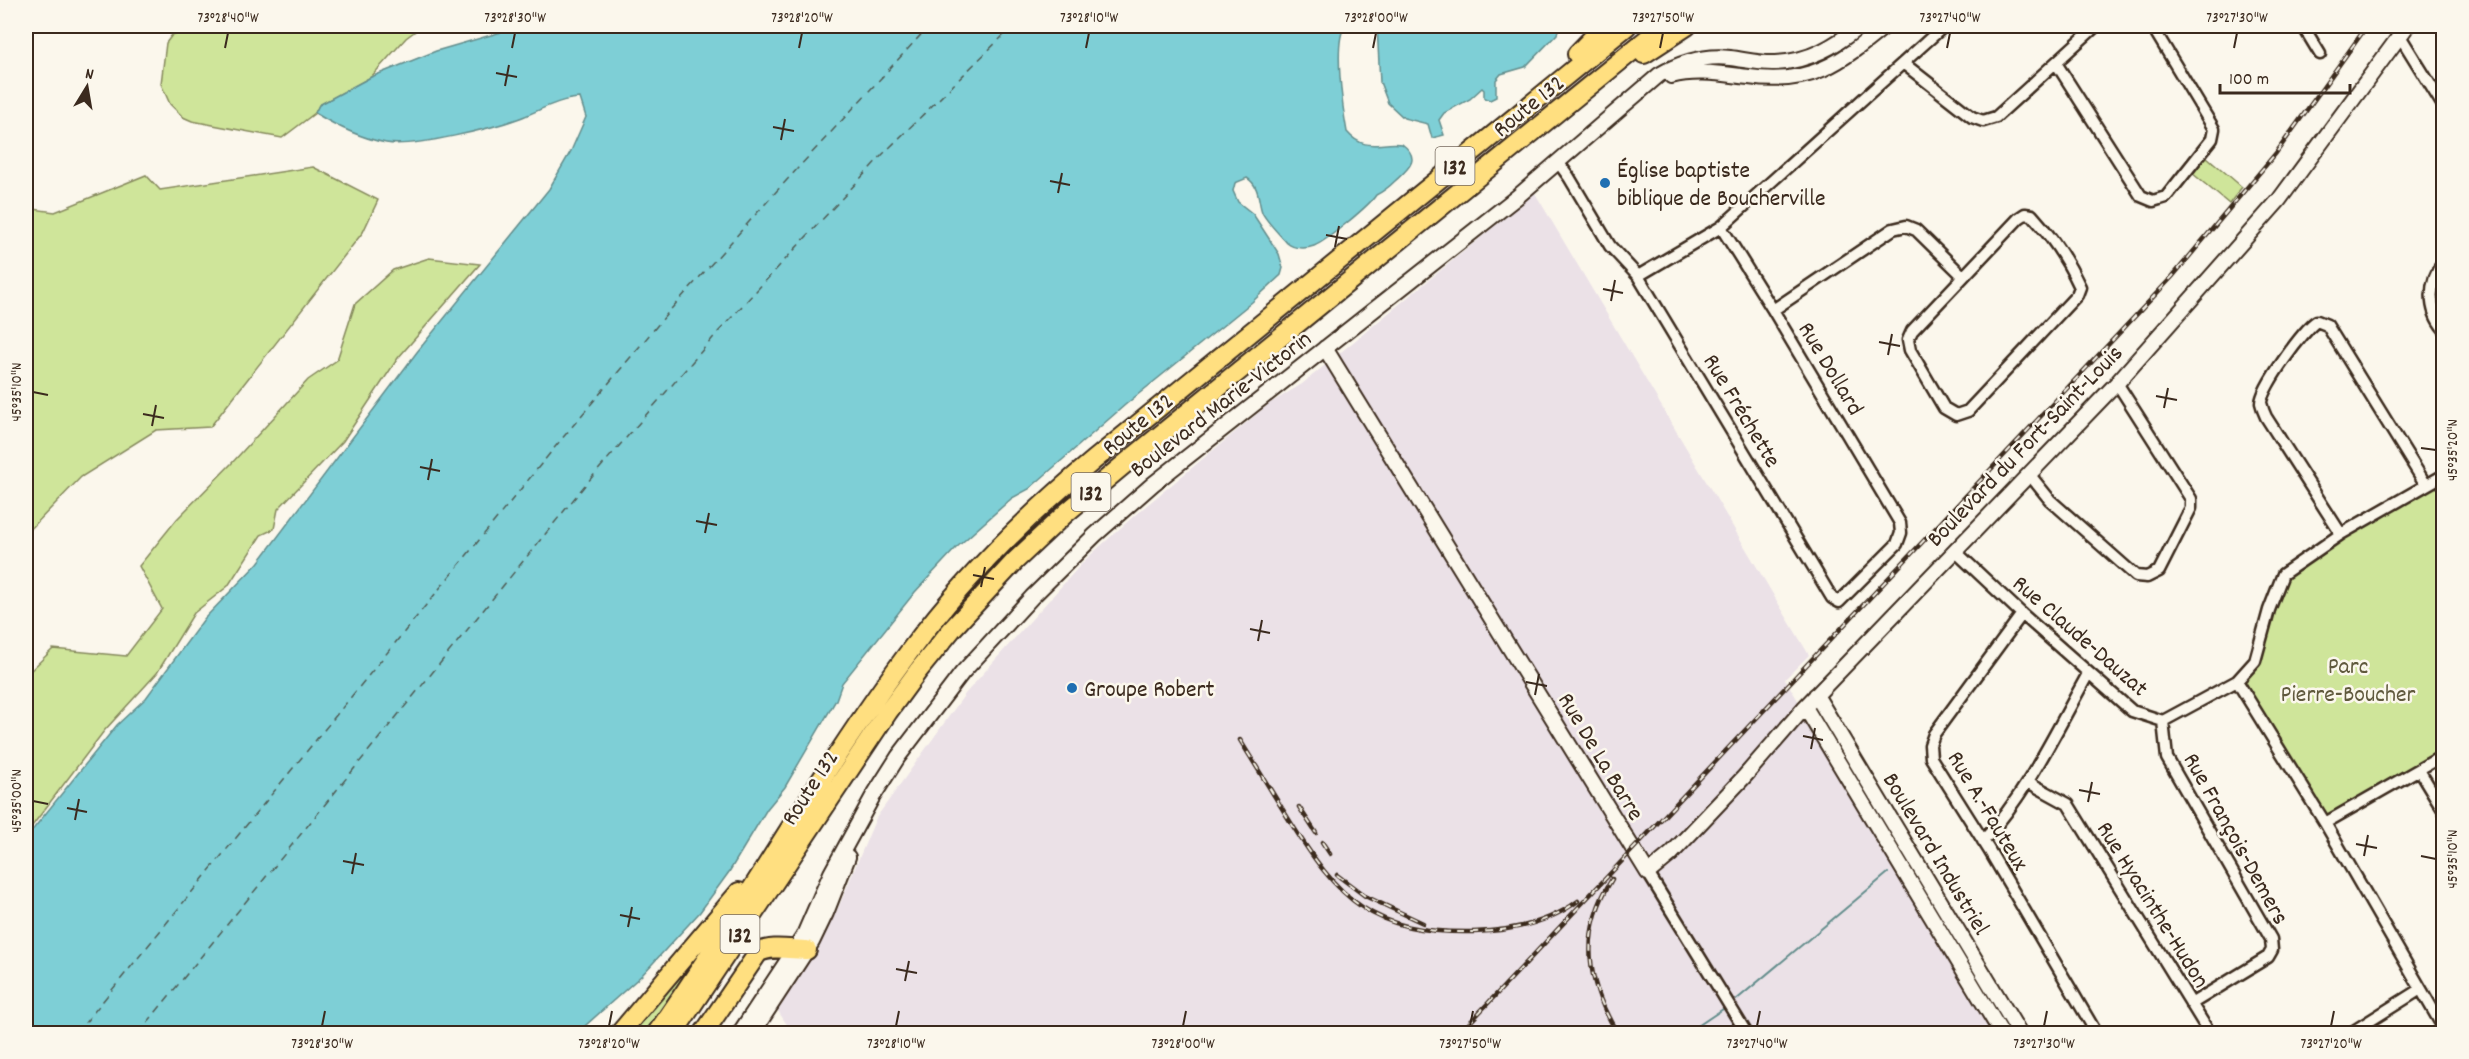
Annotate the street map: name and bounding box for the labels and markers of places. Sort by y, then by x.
place label: Église baptiste biblique de Boucherville [1617,155,1826,217]
marker: Église baptiste biblique de Boucherville [1598,176,1612,190]
place label: Groupe Robert [1084,674,1214,708]
marker: Groupe Robert [1065,681,1079,695]

